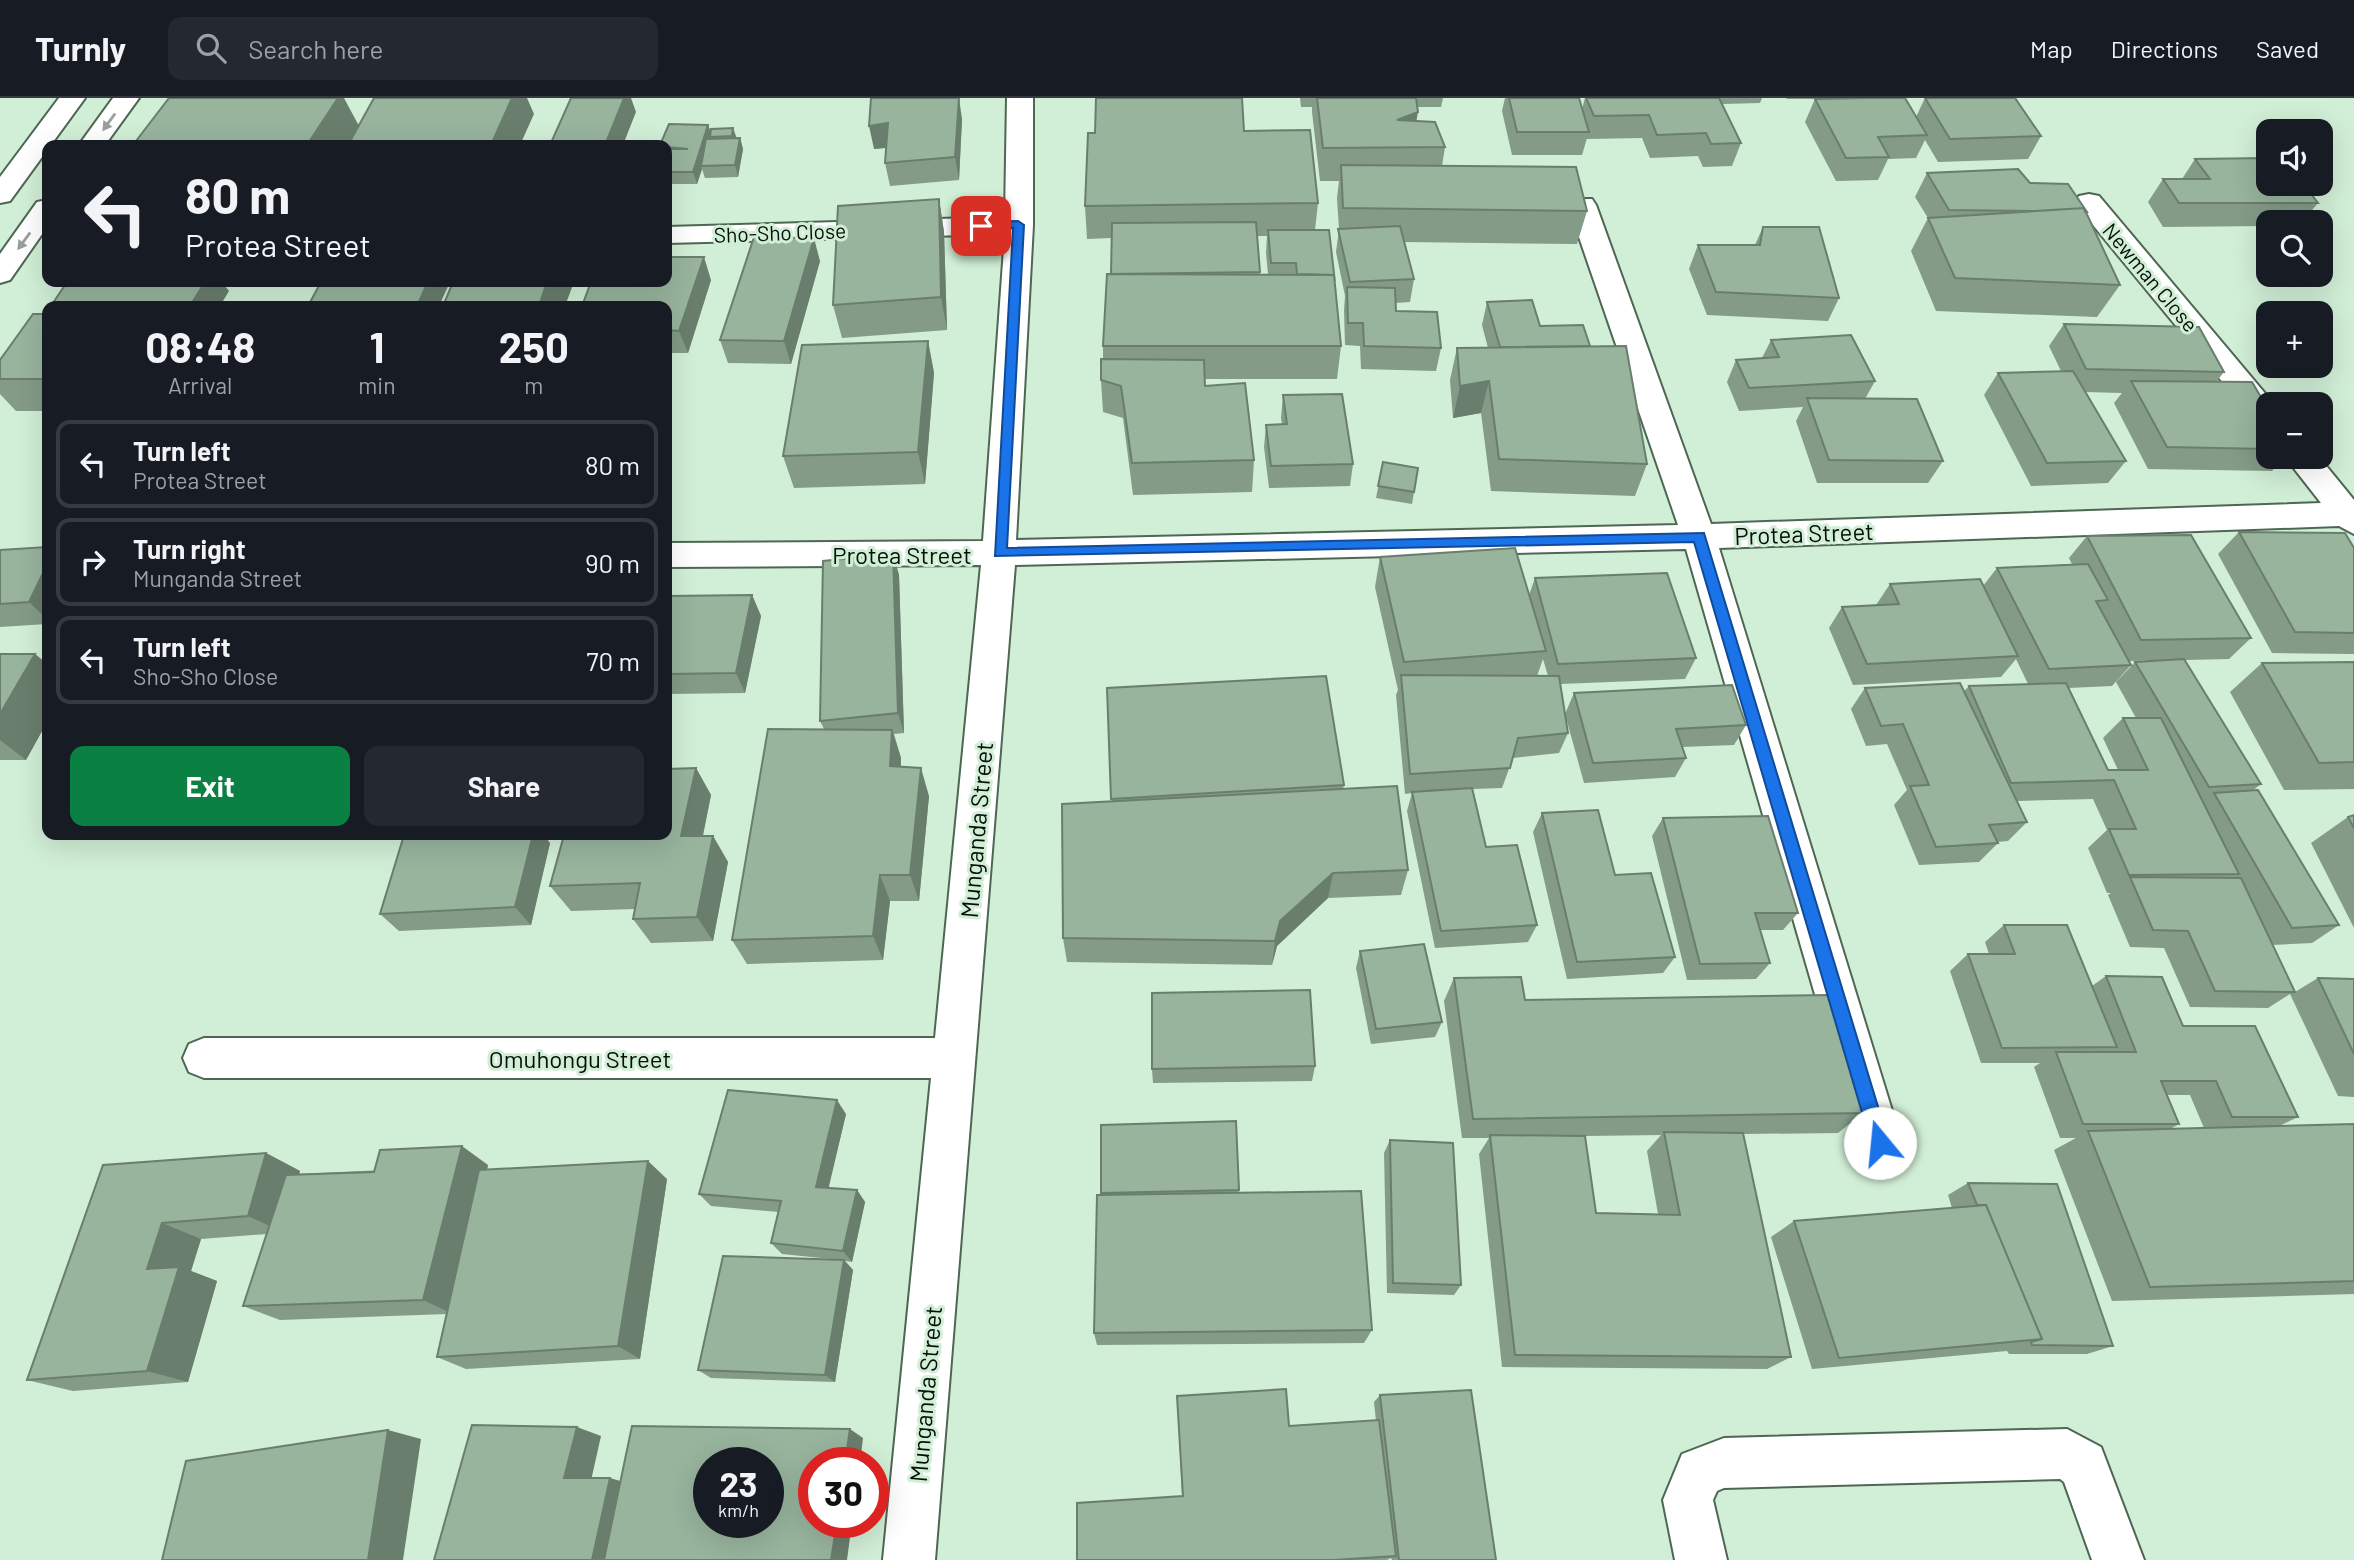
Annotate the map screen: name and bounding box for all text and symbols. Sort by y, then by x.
search box [168,17,658,80]
text: Turnly [35,28,126,68]
icon: search [192,29,230,67]
text: Search here [248,33,383,64]
text: Map [2030,34,2073,63]
text: Directions [2111,34,2218,63]
text: Saved [2256,34,2319,63]
one-way arrow [102,113,116,131]
map controls [2256,119,2333,469]
button: sound [2256,119,2333,196]
text: 80 m [185,165,290,224]
icon: left [70,168,161,259]
pin [951,196,1011,256]
icon: arrive [962,207,1000,245]
button: search [2256,210,2333,287]
street label: Sho-Sho Close [713,217,847,247]
street label: Newman Close [2098,218,2204,336]
text: Protea Street [185,225,371,263]
one-way arrow [17,232,31,250]
button: + [2256,301,2333,378]
text: 08:48 [145,321,255,371]
text: 1 [370,321,384,371]
text: 250 [499,321,569,371]
text: Arrival [168,371,232,399]
text: min [358,371,396,399]
text: m [524,371,543,399]
button: − [2256,392,2333,469]
text: Turn left [133,435,231,466]
icon: left [74,445,112,483]
text: 80 m [585,449,640,480]
text: Protea Street [133,466,267,494]
street label: Protea Street [1734,516,1874,550]
text: Turn right [133,533,246,564]
street label: Protea Street [832,540,972,569]
icon: right [74,543,112,581]
text: 90 m [585,547,640,578]
text: Munganda Street [133,564,302,592]
text: Turn left [133,631,231,662]
icon: left [74,641,112,679]
text: 70 m [586,645,640,676]
text: Sho-Sho Close [133,662,278,690]
street label: Munganda Street [954,741,998,919]
button: Exit [70,746,350,826]
button: Share [364,746,644,826]
street label: Omuhongu Street [489,1044,671,1073]
position arrow [1843,1106,1917,1180]
street label: Munganda Street [903,1305,947,1483]
speed limit sign: 30 [798,1447,889,1538]
text: 23 [719,1462,758,1504]
text: km/h [718,1499,759,1521]

